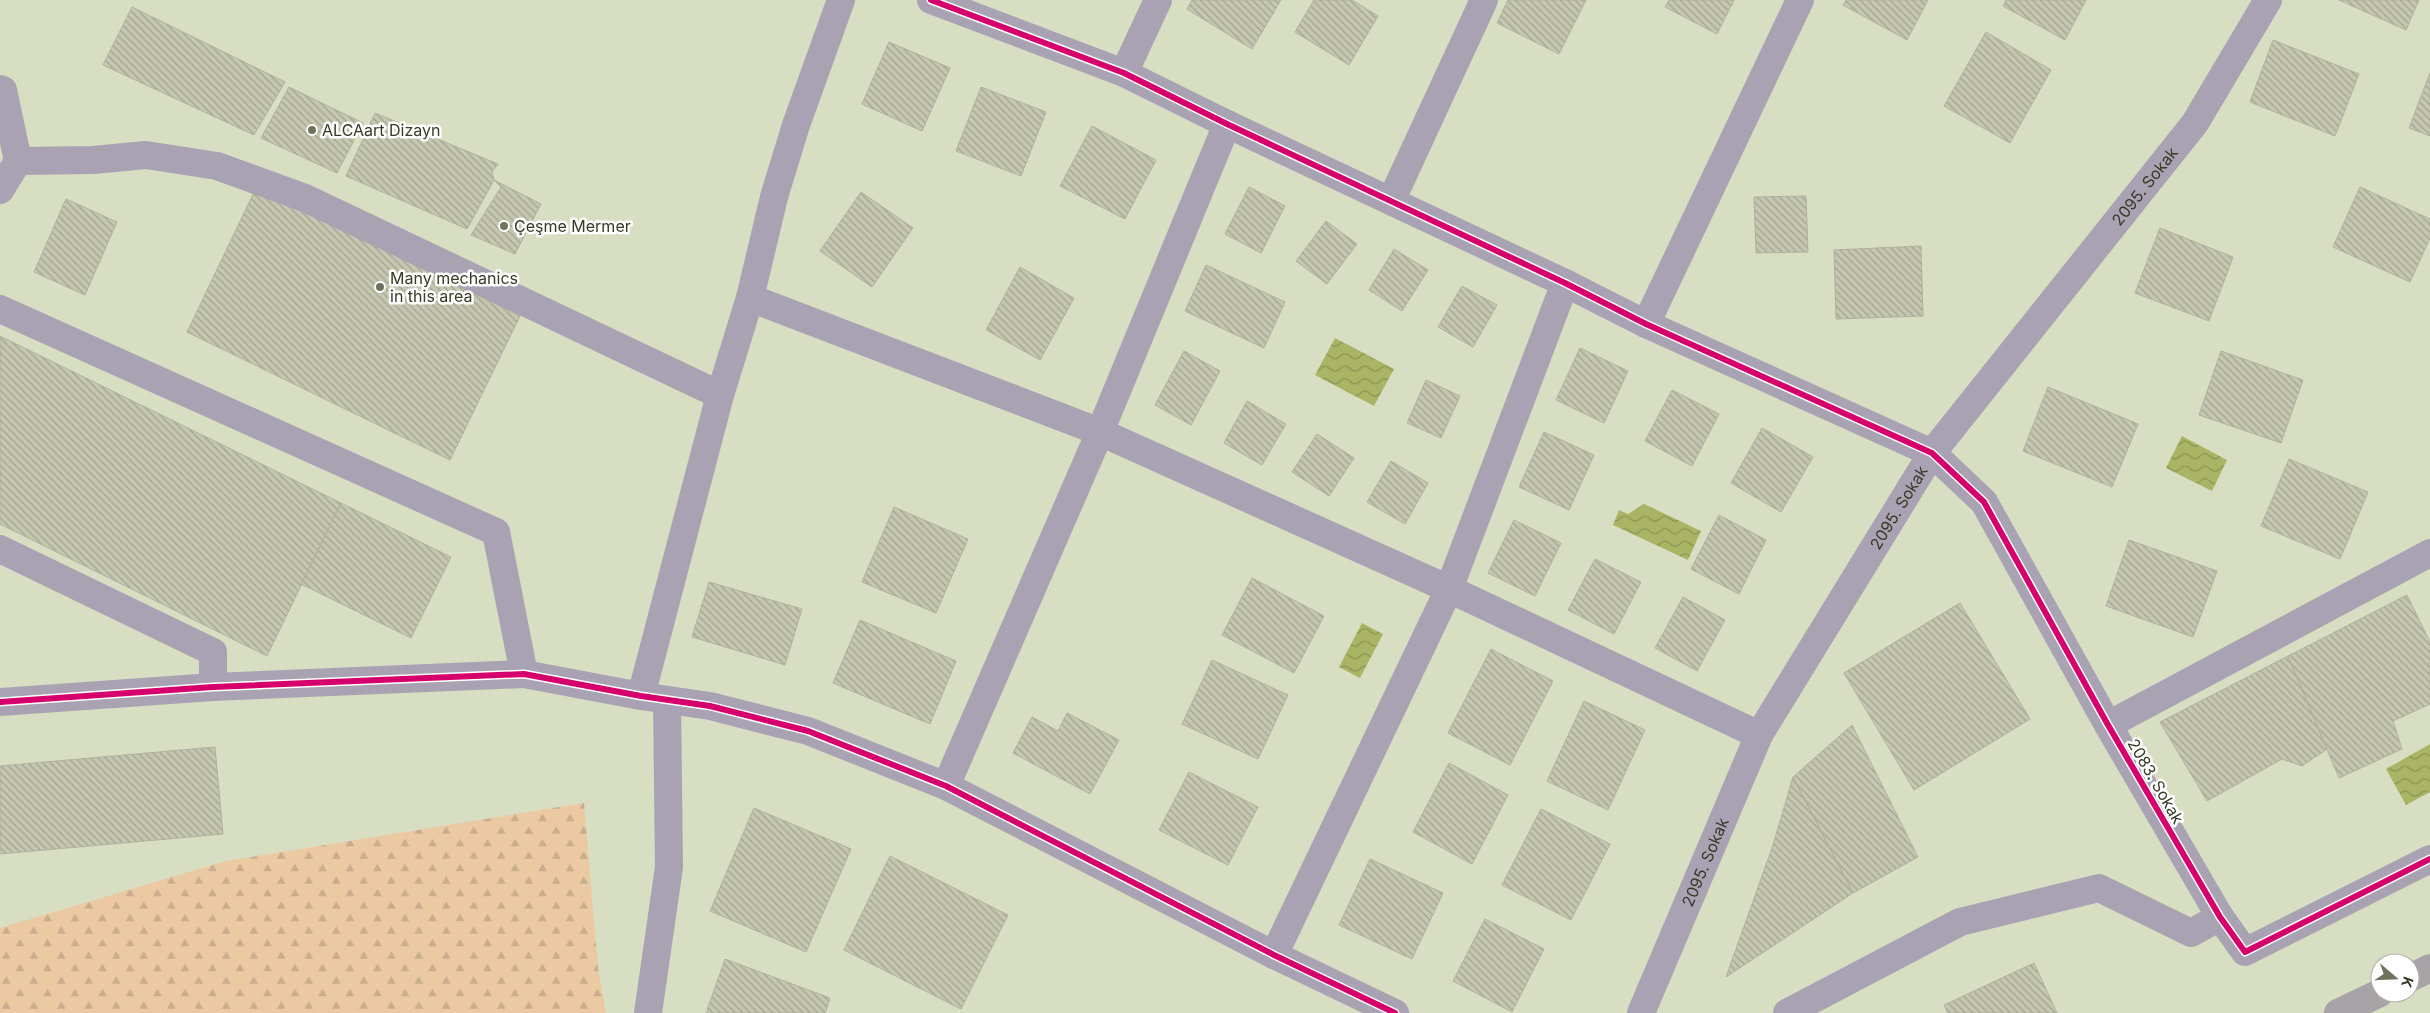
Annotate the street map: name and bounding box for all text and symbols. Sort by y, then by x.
place label: ALCAart Dizayn [322,120,441,140]
marker: ALCAart Dizayn [306,124,318,136]
street label: 2095. Sokak [2107,143,2182,229]
place label: Çeşme Mermer [514,216,631,236]
marker: Çeşme Mermer [498,220,510,232]
place label: Many mechanics in this area [390,268,518,306]
marker: Many mechanics in this area [374,281,386,293]
street label: 2095. Sokak [1865,462,1932,553]
street label: 2083. Sokak [2124,735,2188,827]
street label: 2095. Sokak [1677,814,1733,909]
north arrow [2370,953,2420,1003]
text: K [2398,975,2417,990]

